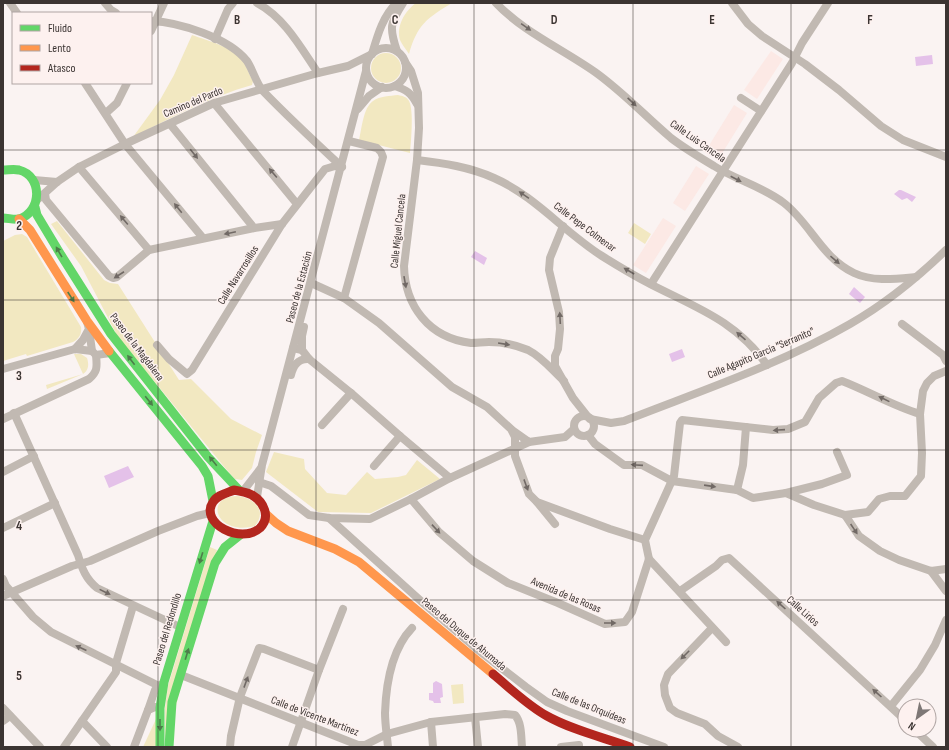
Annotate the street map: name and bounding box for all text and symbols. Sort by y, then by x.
legend [12,12,152,84]
text: B [234,12,240,28]
text: C [392,12,399,28]
text: D [551,12,558,28]
text: E [709,12,715,28]
text: F [867,12,873,28]
text: Fluido [48,21,72,36]
one-way arrow [521,23,532,31]
text: Lento [48,41,71,56]
text: Atasco [47,61,75,76]
street label: Camino del Pardo [161,84,225,120]
one-way arrow [627,97,637,107]
street label: Calle Luis Cancela [668,117,728,165]
one-way arrow [190,149,199,160]
one-way arrow [268,168,277,179]
one-way arrow [731,176,742,182]
one-way arrow [519,191,529,199]
street label: Calle Miguel Cancela [388,193,408,269]
street label: Calle Pepe Colmenar [551,199,619,255]
one-way arrow [173,203,182,214]
one-way arrow [119,215,128,225]
text: 2 [16,218,22,234]
one-way arrow [224,230,236,236]
street label: Calle Navarrosillos [215,243,261,307]
one-way arrow [55,246,62,258]
street label: Paseo de la Estación [283,249,315,324]
one-way arrow [830,255,839,264]
one-way arrow [623,268,635,275]
one-way arrow [113,271,125,278]
one-way arrow [403,276,409,288]
one-way arrow [68,291,75,303]
street label: Paseo de la Magdalena [107,311,167,383]
one-way arrow [556,312,563,324]
street label: Calle Agapito García "Serranito" [706,325,816,381]
one-way arrow [736,331,746,341]
one-way arrow [498,341,511,347]
one-way arrow [127,355,135,366]
text: 3 [16,368,22,384]
one-way arrow [145,396,153,407]
one-way arrow [878,396,890,402]
one-way arrow [773,426,785,433]
one-way arrow [208,456,217,467]
one-way arrow [631,462,643,469]
one-way arrow [523,479,529,491]
one-way arrow [704,483,716,489]
text: 4 [16,518,22,534]
one-way arrow [432,524,441,534]
one-way arrow [850,524,858,534]
one-way arrow [198,553,204,565]
street label: Avenida de las Rosas [528,574,603,616]
one-way arrow [99,589,111,595]
street label: Paseo del Redondillo [150,591,184,667]
street label: Calle Lirios [784,593,822,629]
street label: Paseo del Duque de Ahumada [419,595,509,673]
one-way arrow [775,601,786,610]
one-way arrow [603,620,616,626]
one-way arrow [76,645,87,651]
one-way arrow [184,648,190,660]
one-way arrow [680,650,690,660]
text: 5 [16,668,22,684]
one-way arrow [243,676,249,688]
street label: Calle de las Orquídeas [550,685,628,727]
one-way arrow [872,689,881,698]
street label: Calle de Vicente Martínez [269,693,361,739]
north arrow [897,698,937,738]
one-way arrow [157,719,163,732]
text: N [906,719,918,733]

